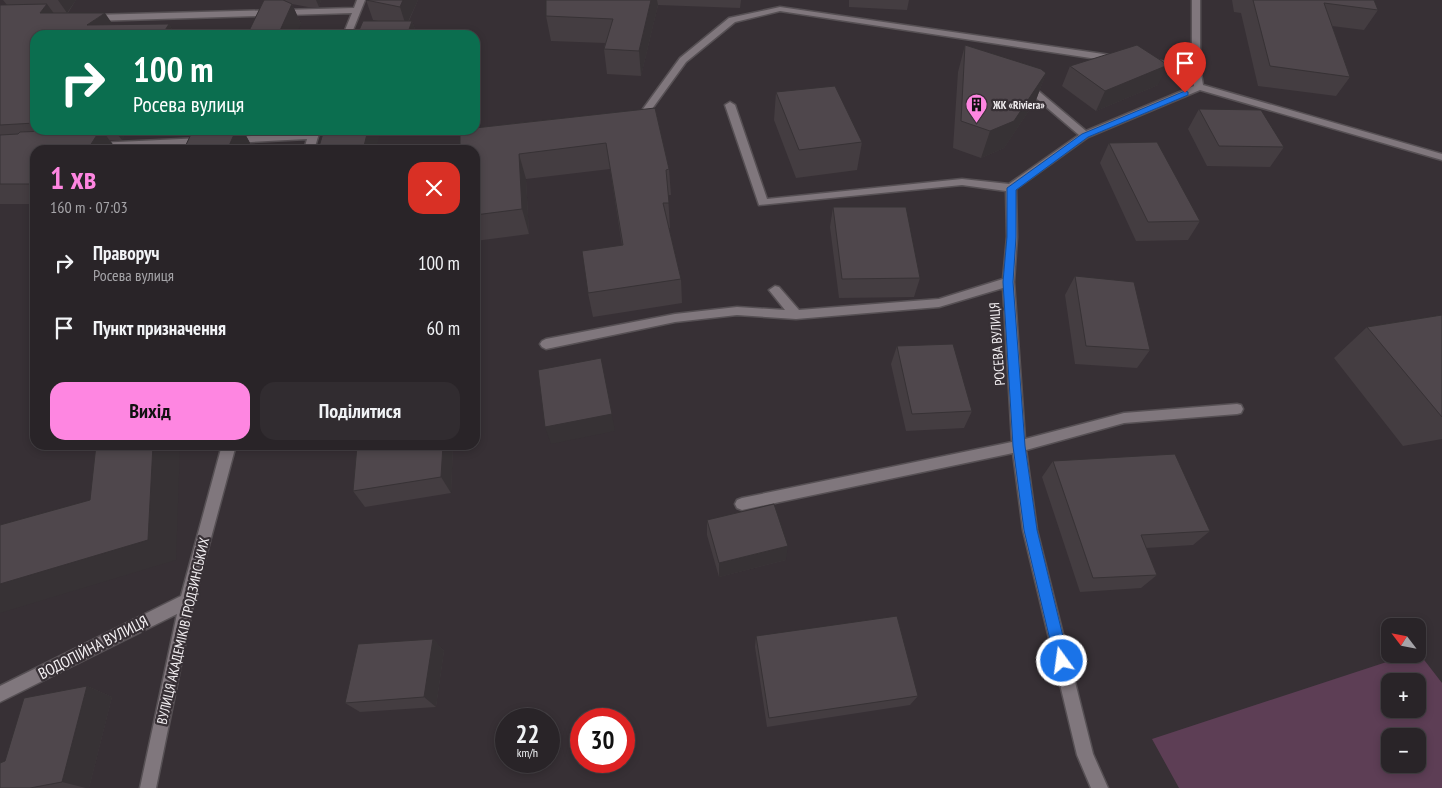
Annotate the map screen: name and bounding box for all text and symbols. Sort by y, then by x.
pin [1164,42,1206,93]
text: 100 m [133,46,214,92]
icon: arrive [1171,49,1199,77]
icon: right [50,50,115,115]
text: Росева вулиця [133,90,244,118]
building icon: ЖК «Riviera» [965,93,989,124]
place label: ЖК «Riviera» [992,98,1045,112]
text: 1 хв [50,158,96,197]
button: close [408,162,460,214]
text: 160 m · 07:03 [50,197,128,217]
text: Праворуч [93,241,160,265]
icon: right [50,249,78,277]
text: 100 m [418,251,460,275]
text: Росева вулиця [93,265,174,285]
street label: РОСЕВА ВУЛИЦЯ [985,302,1009,386]
icon: arrive [50,314,78,342]
text: Пункт призначення [93,316,226,340]
text: 60 m [427,316,460,340]
button: Вихід [50,382,250,440]
button: Поділитися [260,382,460,440]
street label: ВУЛИЦЯ АКАДЕМІКІВ ГРОДЗИНСЬКИХ [153,536,213,726]
street label: ВОДОПІЙНА ВУЛИЦЯ [35,611,151,683]
north arrow [1381,618,1426,662]
map controls [1381,618,1426,773]
position arrow [1035,634,1087,686]
button: + [1381,673,1426,718]
speed limit sign: 30 [570,708,635,773]
text: 22 [516,718,539,750]
button: − [1381,728,1426,773]
text: km/h [517,745,538,760]

